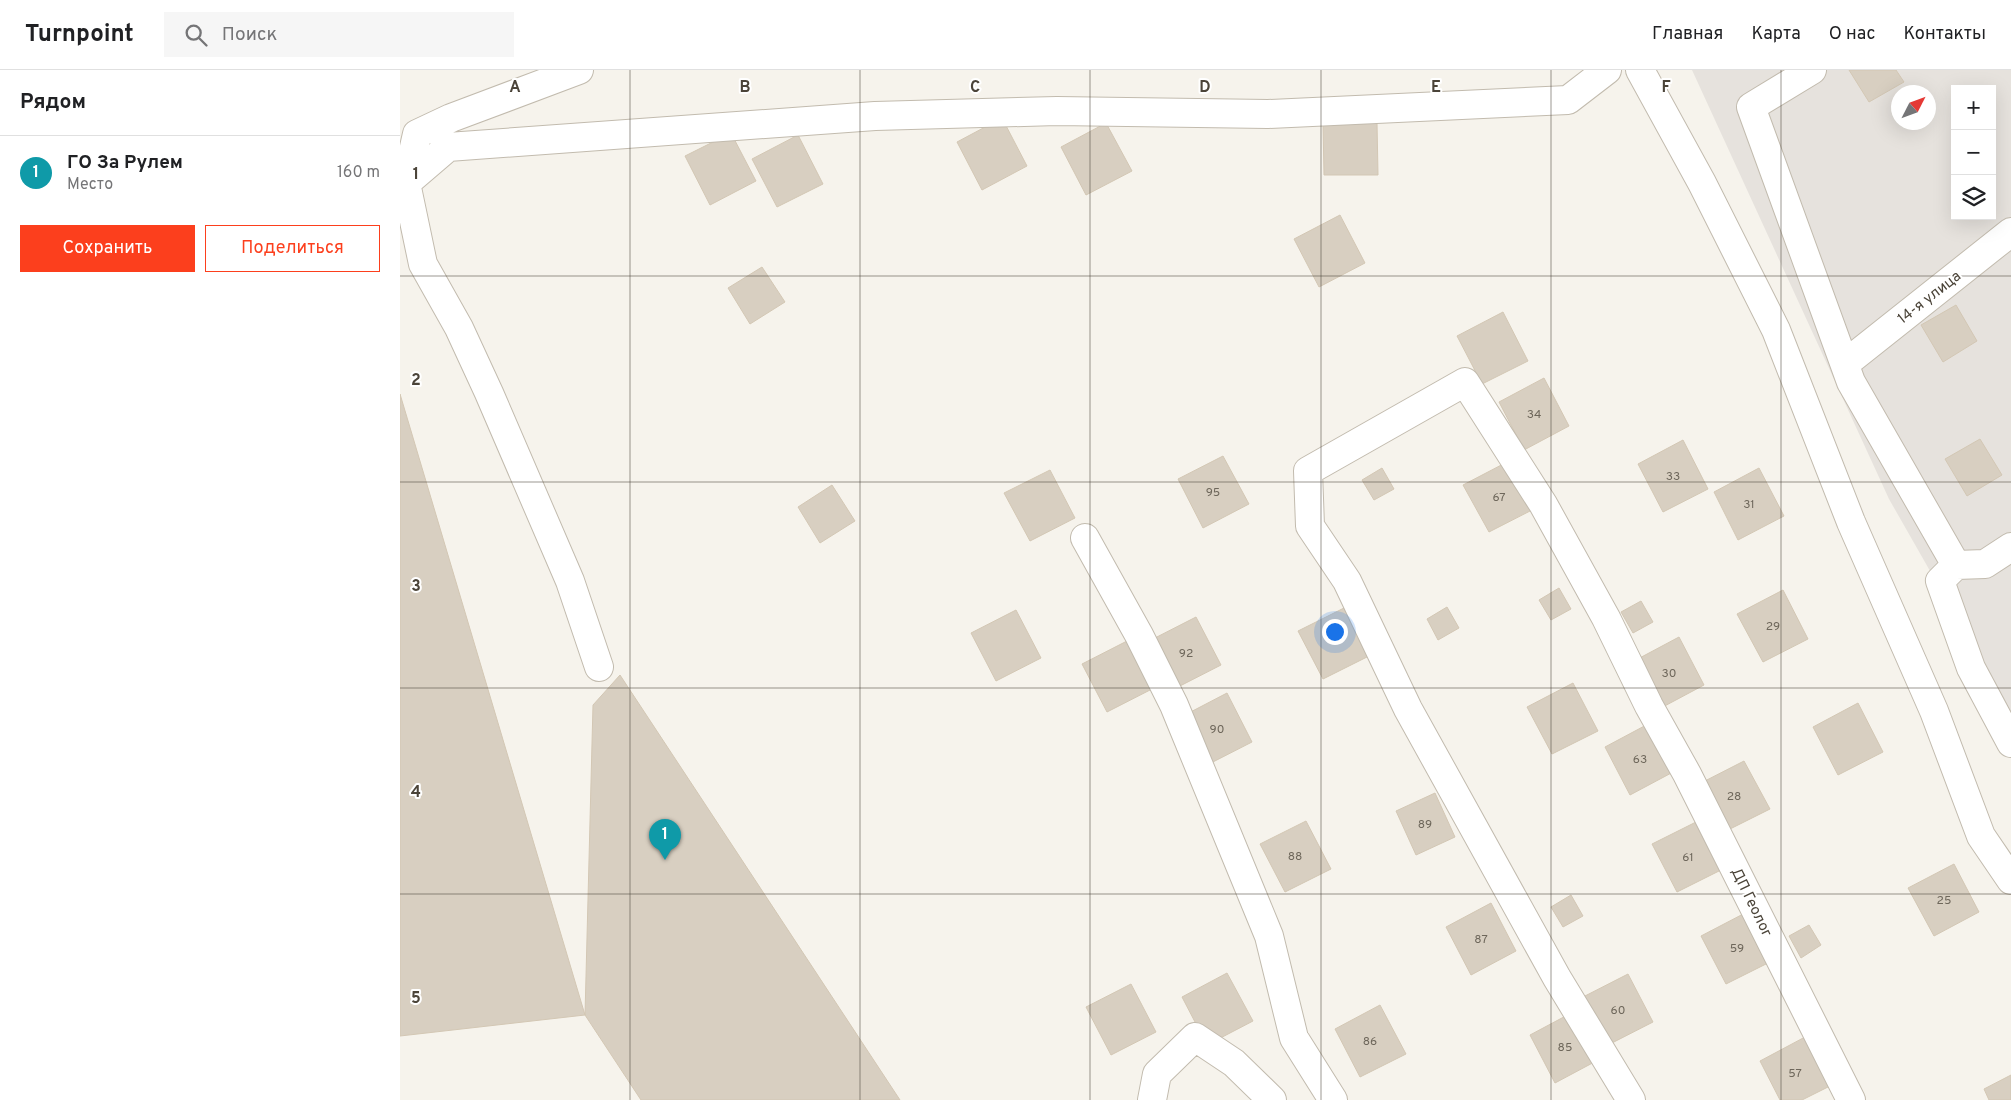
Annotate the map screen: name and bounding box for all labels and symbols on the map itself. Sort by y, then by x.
text: A [509,78,521,98]
text: B [739,78,751,98]
text: C [970,78,980,98]
text: D [1199,78,1211,98]
text: E [1431,78,1441,98]
text: F [1661,78,1671,98]
north arrow [1891,85,1936,130]
text: 1 [413,165,419,185]
street label: 14-я улица [1894,267,1966,329]
text: 2 [411,371,421,391]
house number: 34 [1527,407,1541,423]
house number: 33 [1666,469,1680,485]
house number: 95 [1206,485,1220,501]
house number: 67 [1492,490,1506,506]
house number: 31 [1743,497,1755,513]
text: 3 [411,577,421,597]
your location [1322,619,1348,645]
house number: 29 [1766,619,1780,635]
house number: 92 [1179,646,1193,662]
house number: 30 [1662,666,1676,682]
house number: 90 [1210,722,1224,738]
house number: 63 [1633,752,1647,768]
text: 4 [411,783,421,803]
house number: 28 [1727,789,1741,805]
house number: 89 [1418,817,1432,833]
pin: 1 [649,819,681,860]
house number: 88 [1288,849,1302,865]
house number: 61 [1682,850,1694,866]
street label: ДП Геолог [1726,865,1776,940]
house number: 25 [1937,893,1951,909]
house number: 87 [1474,932,1488,948]
house number: 59 [1730,941,1744,957]
text: 5 [411,989,421,1009]
house number: 60 [1611,1003,1625,1019]
house number: 86 [1363,1034,1377,1050]
house number: 85 [1558,1040,1572,1056]
house number: 57 [1788,1066,1802,1082]

